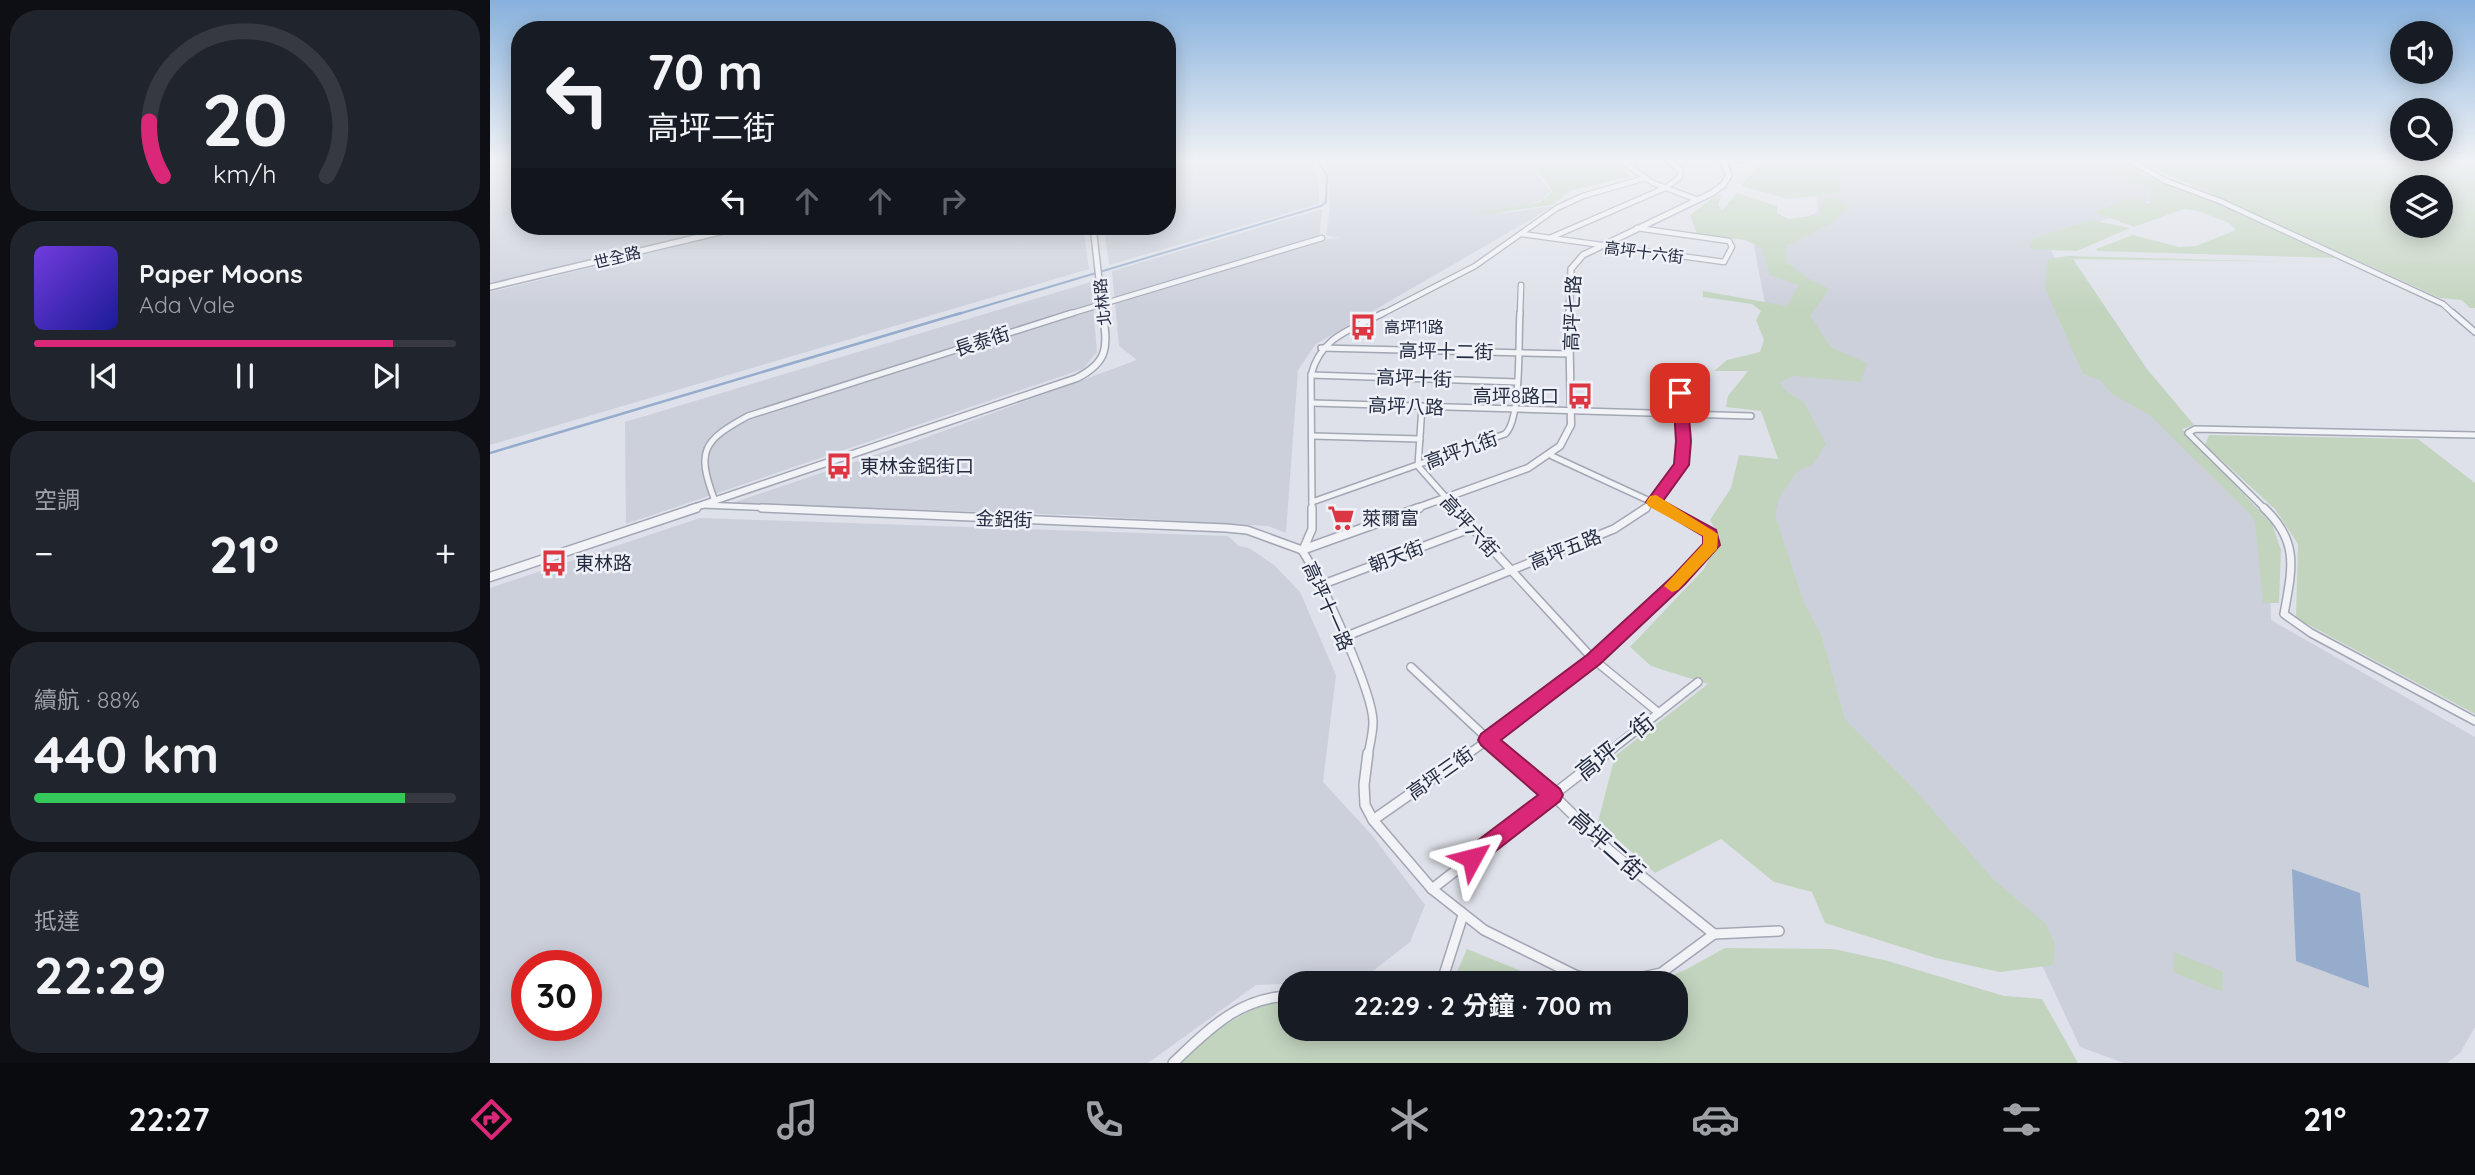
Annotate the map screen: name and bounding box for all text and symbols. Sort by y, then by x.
map controls [2390,21,2453,238]
button: sound [2390,21,2453,84]
text: 70 m [647,41,763,102]
icon: left [532,49,623,140]
text: 20 [202,74,288,165]
button: search [2390,98,2453,161]
text: 高坪二街 [647,107,775,147]
text: km/h [213,158,277,189]
button: layers [2390,175,2453,238]
icon: left [715,182,753,220]
icon: ahead [788,182,826,220]
icon: ahead [861,182,899,220]
icon: right [934,182,972,220]
street label: 高坪十六街 [1603,237,1685,267]
street label: 世全路 [591,241,643,273]
text: Paper Moons [139,257,303,290]
street label: 高坪七路 [1559,275,1585,351]
street label: 北林路 [1090,277,1114,327]
text: Ada Vale [139,290,235,319]
bus stop icon: 高坪11路 [1348,312,1378,342]
place label: 高坪11路 [1384,317,1444,337]
street label: 長泰街 [951,321,1013,361]
street label: 高坪十二街 [1398,338,1494,364]
icon: previous [85,357,123,395]
icon: pause [226,357,264,395]
icon: next [367,357,405,395]
pin [1650,363,1710,423]
street label: 高坪十街 [1376,365,1452,391]
icon: arrive [1661,374,1699,412]
bus stop icon: 高坪8路口 [1565,381,1595,411]
place label: 高坪8路口 [1473,384,1559,408]
street label: 高坪八路 [1368,393,1444,419]
street label: 高坪九街 [1421,426,1501,474]
bus stop icon: 東林金鋁街口 [824,451,854,481]
place label: 東林金鋁街口 [860,454,974,478]
text: 空調 [34,485,80,514]
street label: 高坪六街 [1436,490,1504,562]
supermarket icon: 萊爾富 [1326,503,1356,533]
street label: 金鋁街 [975,506,1033,532]
place label: 萊爾富 [1362,506,1419,530]
text: 21° [209,521,279,586]
street label: 高坪五路 [1525,524,1605,574]
text: − [34,529,54,577]
text: + [435,529,456,577]
street label: 朝天街 [1365,535,1427,577]
bus stop icon: 東林路 [539,548,569,578]
place label: 東林路 [575,551,632,575]
street label: 高坪十一路 [1298,558,1358,654]
text: 續航 · 88% [34,685,140,714]
street label: 高坪一街 [1570,707,1660,786]
text: 440 km [34,721,219,786]
street label: 高坪三街 [1402,741,1478,805]
street label: 高坪二街 [1563,803,1651,886]
position arrow [1435,821,1509,895]
text: 抵達 [34,906,80,935]
text: 22:29 [34,942,167,1007]
speed limit sign: 30 [511,950,602,1041]
text: 22:29 · 2 分鐘 · 700 m [1354,989,1612,1022]
icon: directions [467,1095,516,1144]
icon: music [773,1095,822,1144]
icon: phone [1079,1095,1128,1144]
icon: climate [1385,1095,1434,1144]
icon: car [1691,1095,1740,1144]
icon: filters [1997,1095,2046,1144]
text: 22:27 [129,1099,209,1139]
text: 21° [2303,1099,2346,1139]

